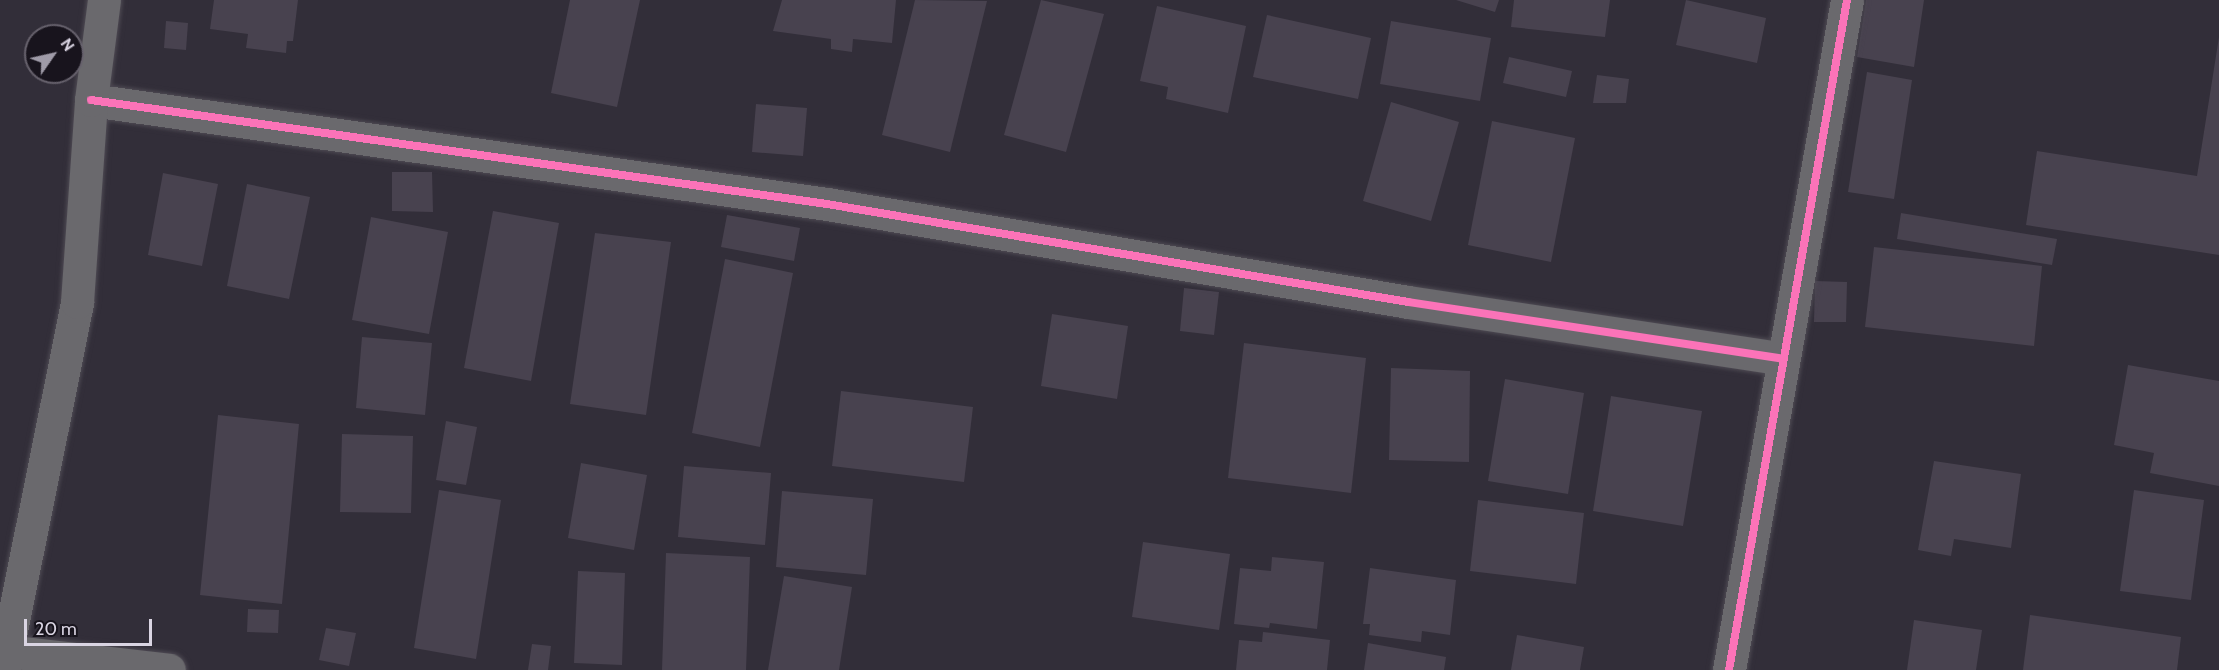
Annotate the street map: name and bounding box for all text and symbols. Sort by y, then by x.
north arrow [24,24,84,84]
text: N [57,35,79,55]
scale bar [27,607,154,645]
text: 20 m [35,618,77,640]

